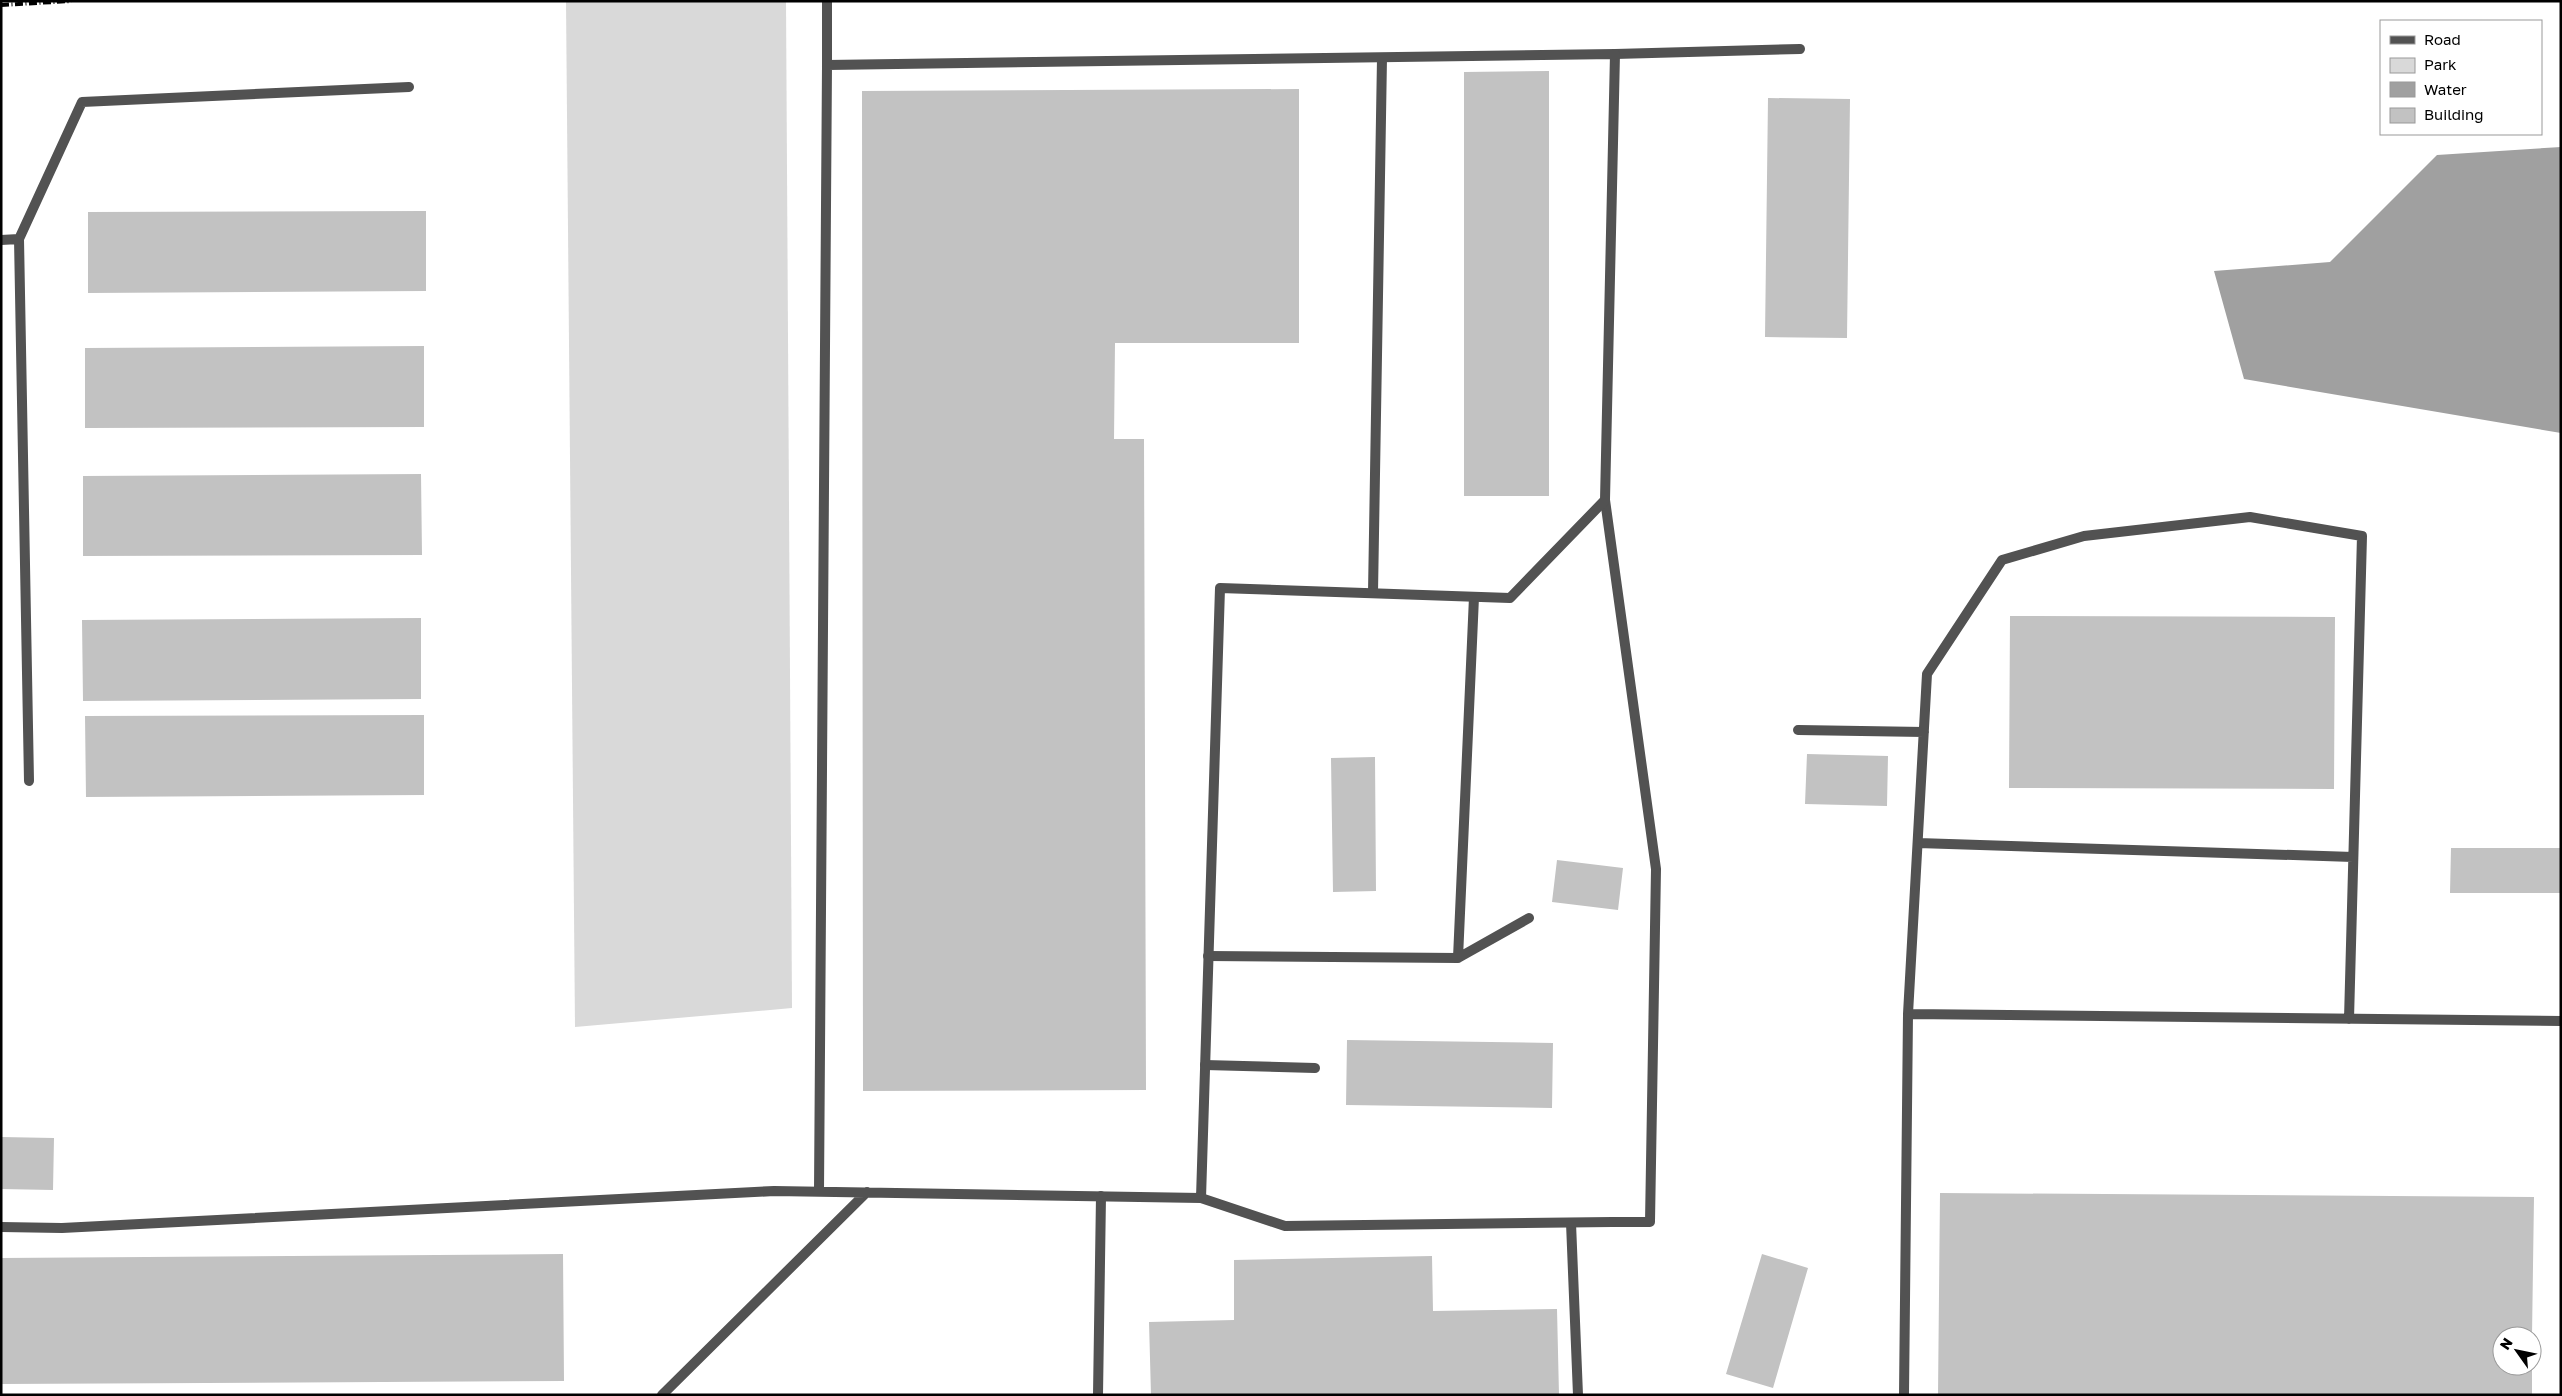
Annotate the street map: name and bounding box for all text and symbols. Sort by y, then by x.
legend [2380,20,2542,135]
text: Road [2424,30,2461,48]
text: Park [2424,55,2457,73]
text: Water [2424,80,2467,98]
text: Building [2424,105,2484,123]
north arrow [2492,1326,2542,1376]
text: N [2496,1335,2516,1353]

